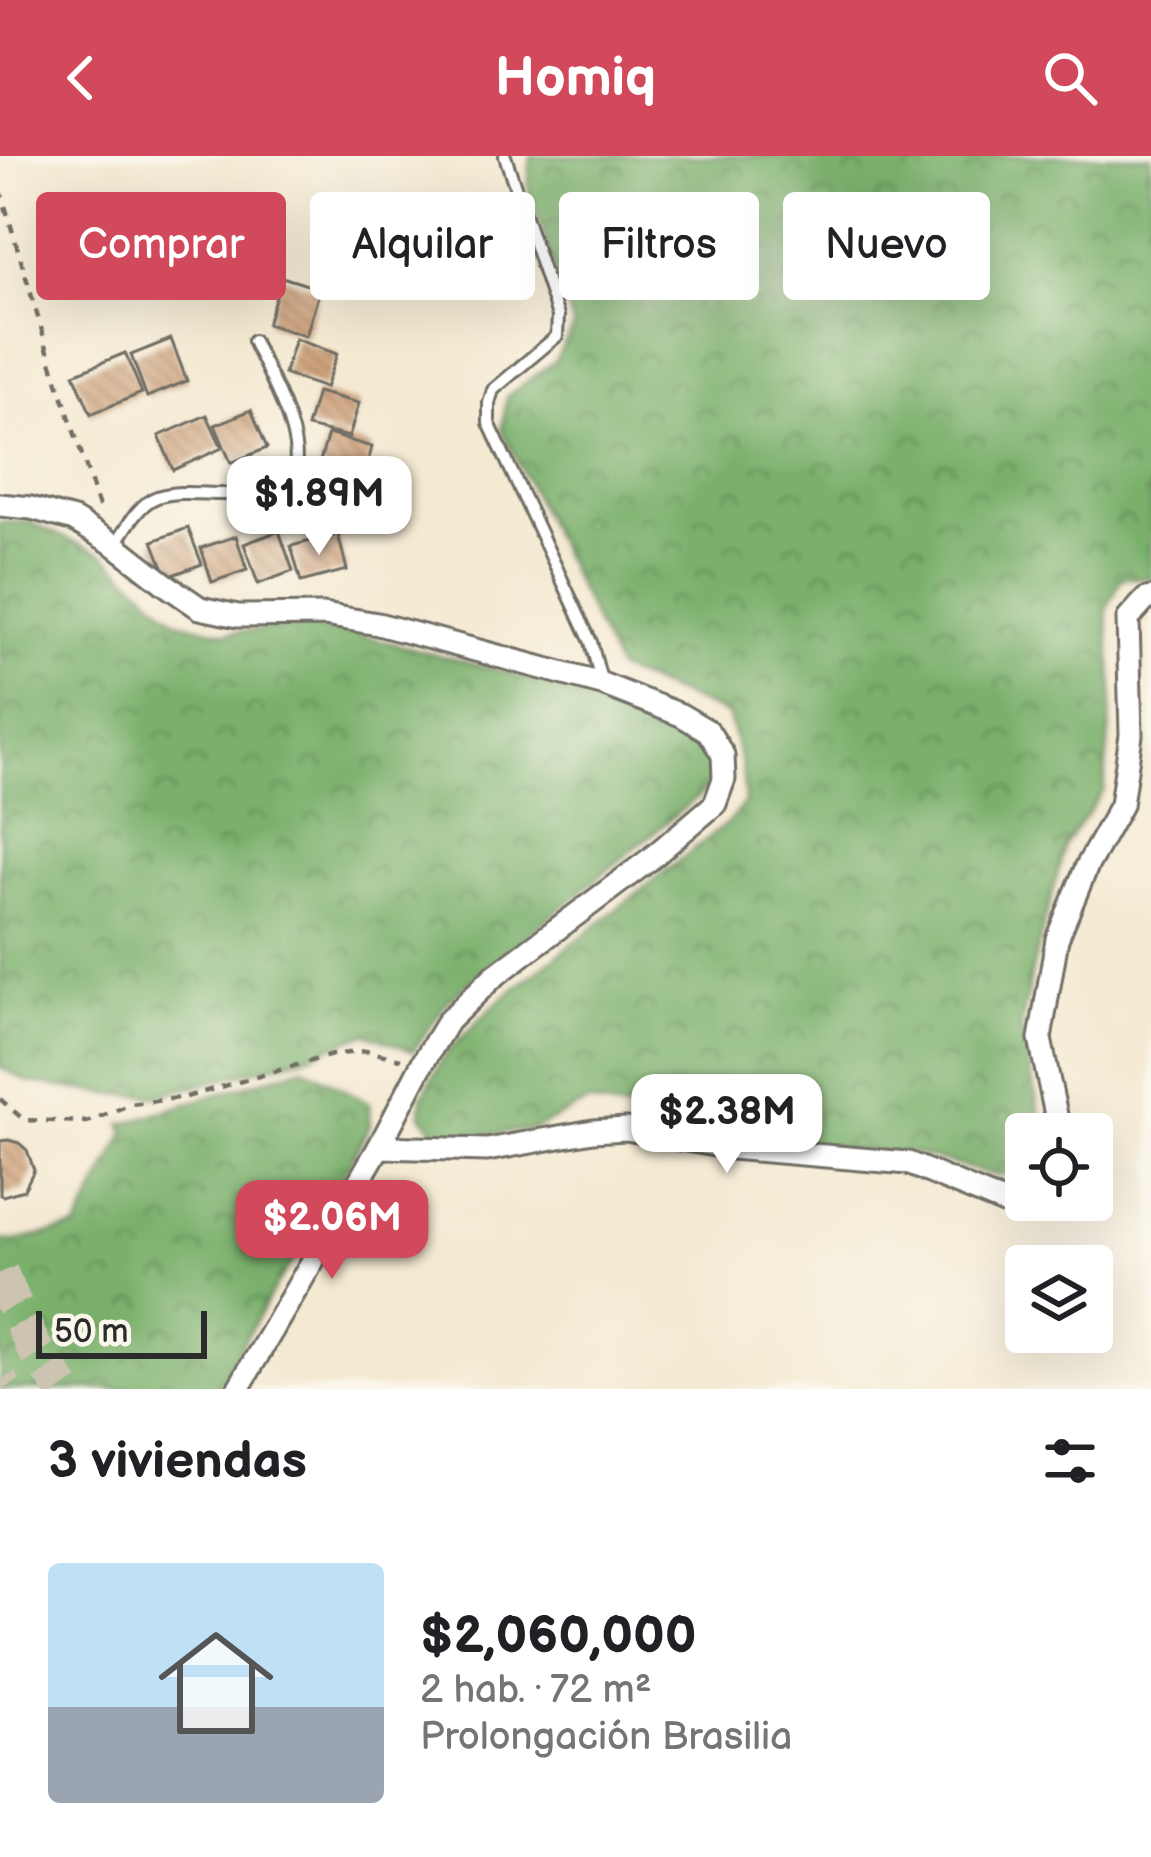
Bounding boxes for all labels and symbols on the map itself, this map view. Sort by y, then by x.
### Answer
pin: $1.89M [221,456,417,558]
pin: $2.38M [629,1074,825,1176]
pin: $2.06M [234,1180,430,1282]
scale bar [36,1305,207,1358]

